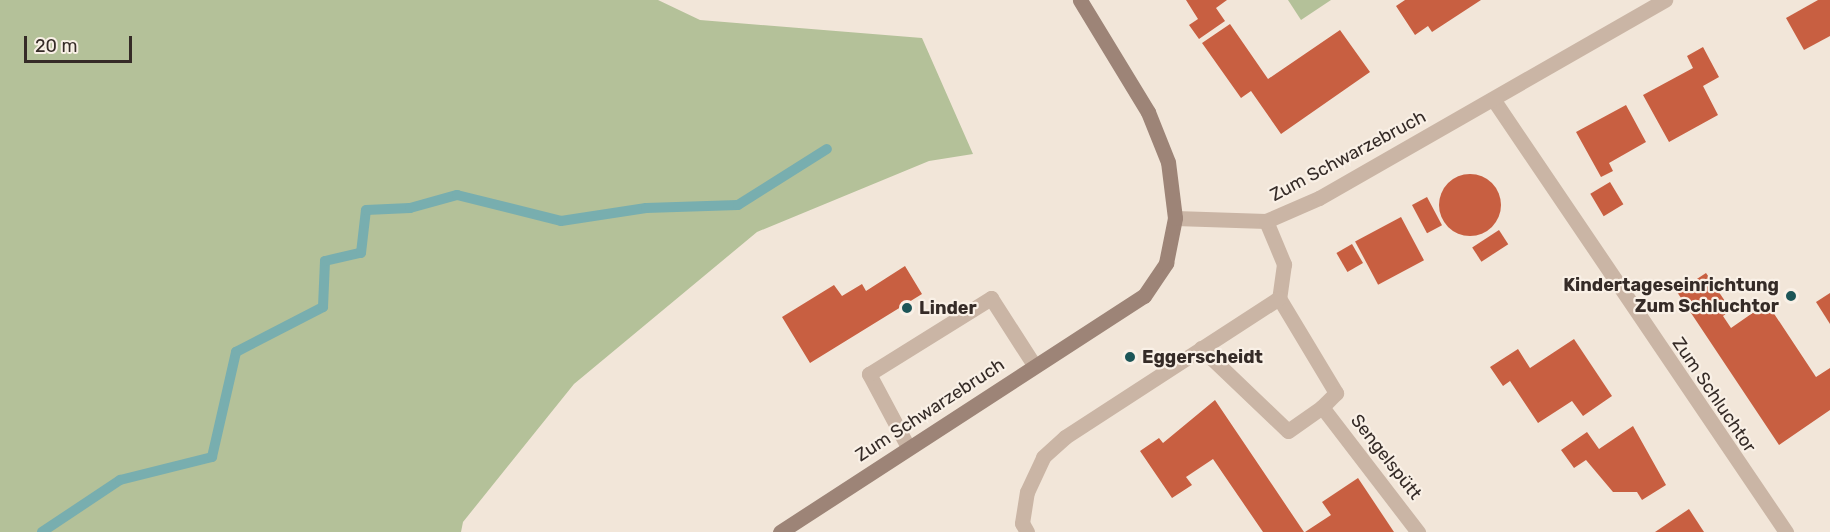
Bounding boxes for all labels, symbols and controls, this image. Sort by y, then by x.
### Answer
scale bar [27,24,135,62]
text: 20 m [35,35,77,57]
street label: Zum Schwarzebruch [1267,106,1429,206]
place label: Kindertageseinrichtung Zum Schluchtor [1563,275,1779,318]
marker: Kindertageseinrichtung Zum Schluchtor [1784,289,1798,303]
place label: Linder [919,297,977,319]
marker: Linder [900,301,914,315]
street label: Zum Schluchtor [1668,333,1760,457]
place label: Eggerscheidt [1142,346,1263,368]
marker: Eggerscheidt [1123,350,1137,364]
street label: Zum Schwarzebruch [852,354,1008,466]
street label: Sengelspütt [1346,410,1426,504]

